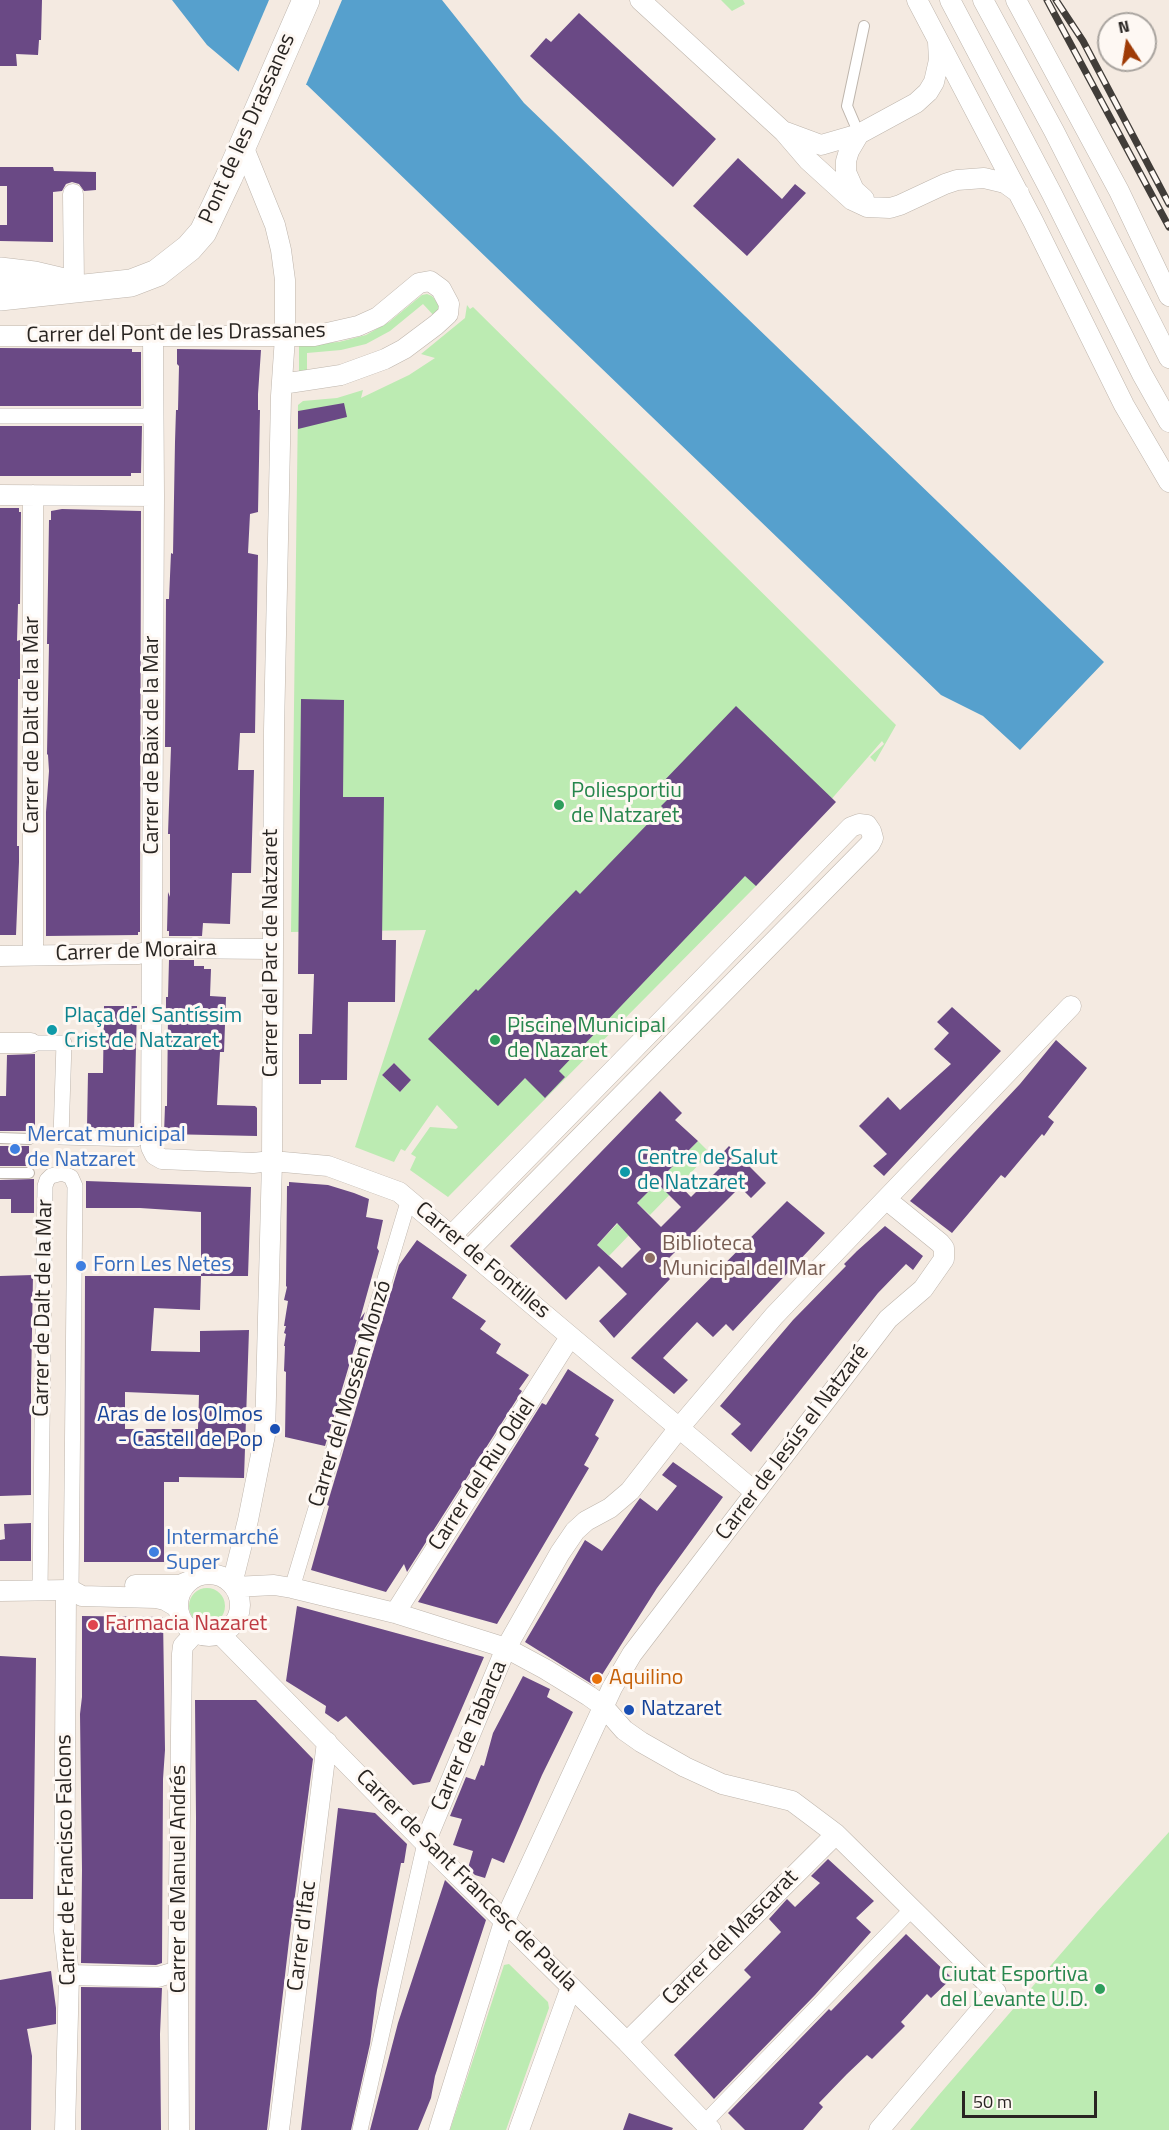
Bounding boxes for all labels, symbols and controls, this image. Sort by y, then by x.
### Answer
north arrow [1097,12,1157,72]
text: N [1116,13,1132,39]
street label: Pont de les Drassanes [194,30,302,228]
street label: Carrer del Pont de les Drassanes [26,318,326,350]
street label: Carrer de Dalt de la Mar [20,616,46,834]
street label: Carrer de Baix de la Mar [140,636,166,854]
place label: Poliesportiu de Natzaret [571,779,682,830]
marker: Poliesportiu de Natzaret [552,798,566,812]
street label: Carrer del Parc de Natzaret [259,829,285,1077]
street label: Carrer de Moraira [55,936,217,968]
place label: Plaça del Santíssim Crist de Natzaret [64,1004,242,1056]
place label: Piscine Municipal de Nazaret [507,1014,666,1066]
marker: Plaça del Santíssim Crist de Natzaret [45,1023,59,1037]
marker: Piscine Municipal de Nazaret [488,1033,502,1047]
place label: Mercat municipal de Natzaret [27,1123,186,1174]
marker: Mercat municipal de Natzaret [8,1142,22,1156]
place label: Centre de Salut de Natzaret [637,1146,778,1198]
marker: Centre de Salut de Natzaret [618,1165,632,1179]
street label: Carrer de Fontilles [409,1197,555,1325]
street label: Carrer de Dalt de la Mar [29,1199,59,1417]
place label: Biblioteca Municipal del Mar [662,1232,826,1284]
marker: Biblioteca Municipal del Mar [643,1251,657,1265]
place label: Forn Les Netes [93,1253,232,1279]
marker: Forn Les Netes [74,1259,88,1273]
street label: Carrer del Mossén Monzó [304,1277,398,1511]
street label: Carrer de Jesús el Natzaré [711,1340,875,1546]
street label: Carrer del Riu Odiel [424,1394,542,1556]
place label: Aras de los Olmos - Castell de Pop [97,1403,263,1454]
marker: Aras de los Olmos - Castell de Pop [268,1422,282,1436]
place label: Intermarché Super [166,1526,279,1578]
marker: Intermarché Super [147,1545,161,1559]
place label: Farmacia Nazaret [105,1612,267,1638]
marker: Farmacia Nazaret [86,1618,100,1632]
street label: Carrer de Tabarca [427,1657,513,1815]
place label: Aquilino [609,1666,683,1692]
marker: Aquilino [590,1672,604,1686]
place label: Natzaret [641,1697,722,1723]
marker: Natzaret [622,1703,636,1717]
street label: Carrer de Francisco Falcons [52,1734,82,1986]
street label: Carrer de Manuel Andrés [167,1765,193,1993]
street label: Carrer de Sant Francesc de Paula [350,1765,582,1997]
street label: Carrer del Mascarat [658,1865,804,2011]
street label: Carrer d'Ifac [283,1879,323,1993]
place label: Ciutat Esportiva del Levante U.D. [940,1963,1088,2014]
marker: Ciutat Esportiva del Levante U.D. [1093,1982,1107,1996]
scale bar [965,2079,1100,2117]
text: 50 m [973,2088,1012,2115]

